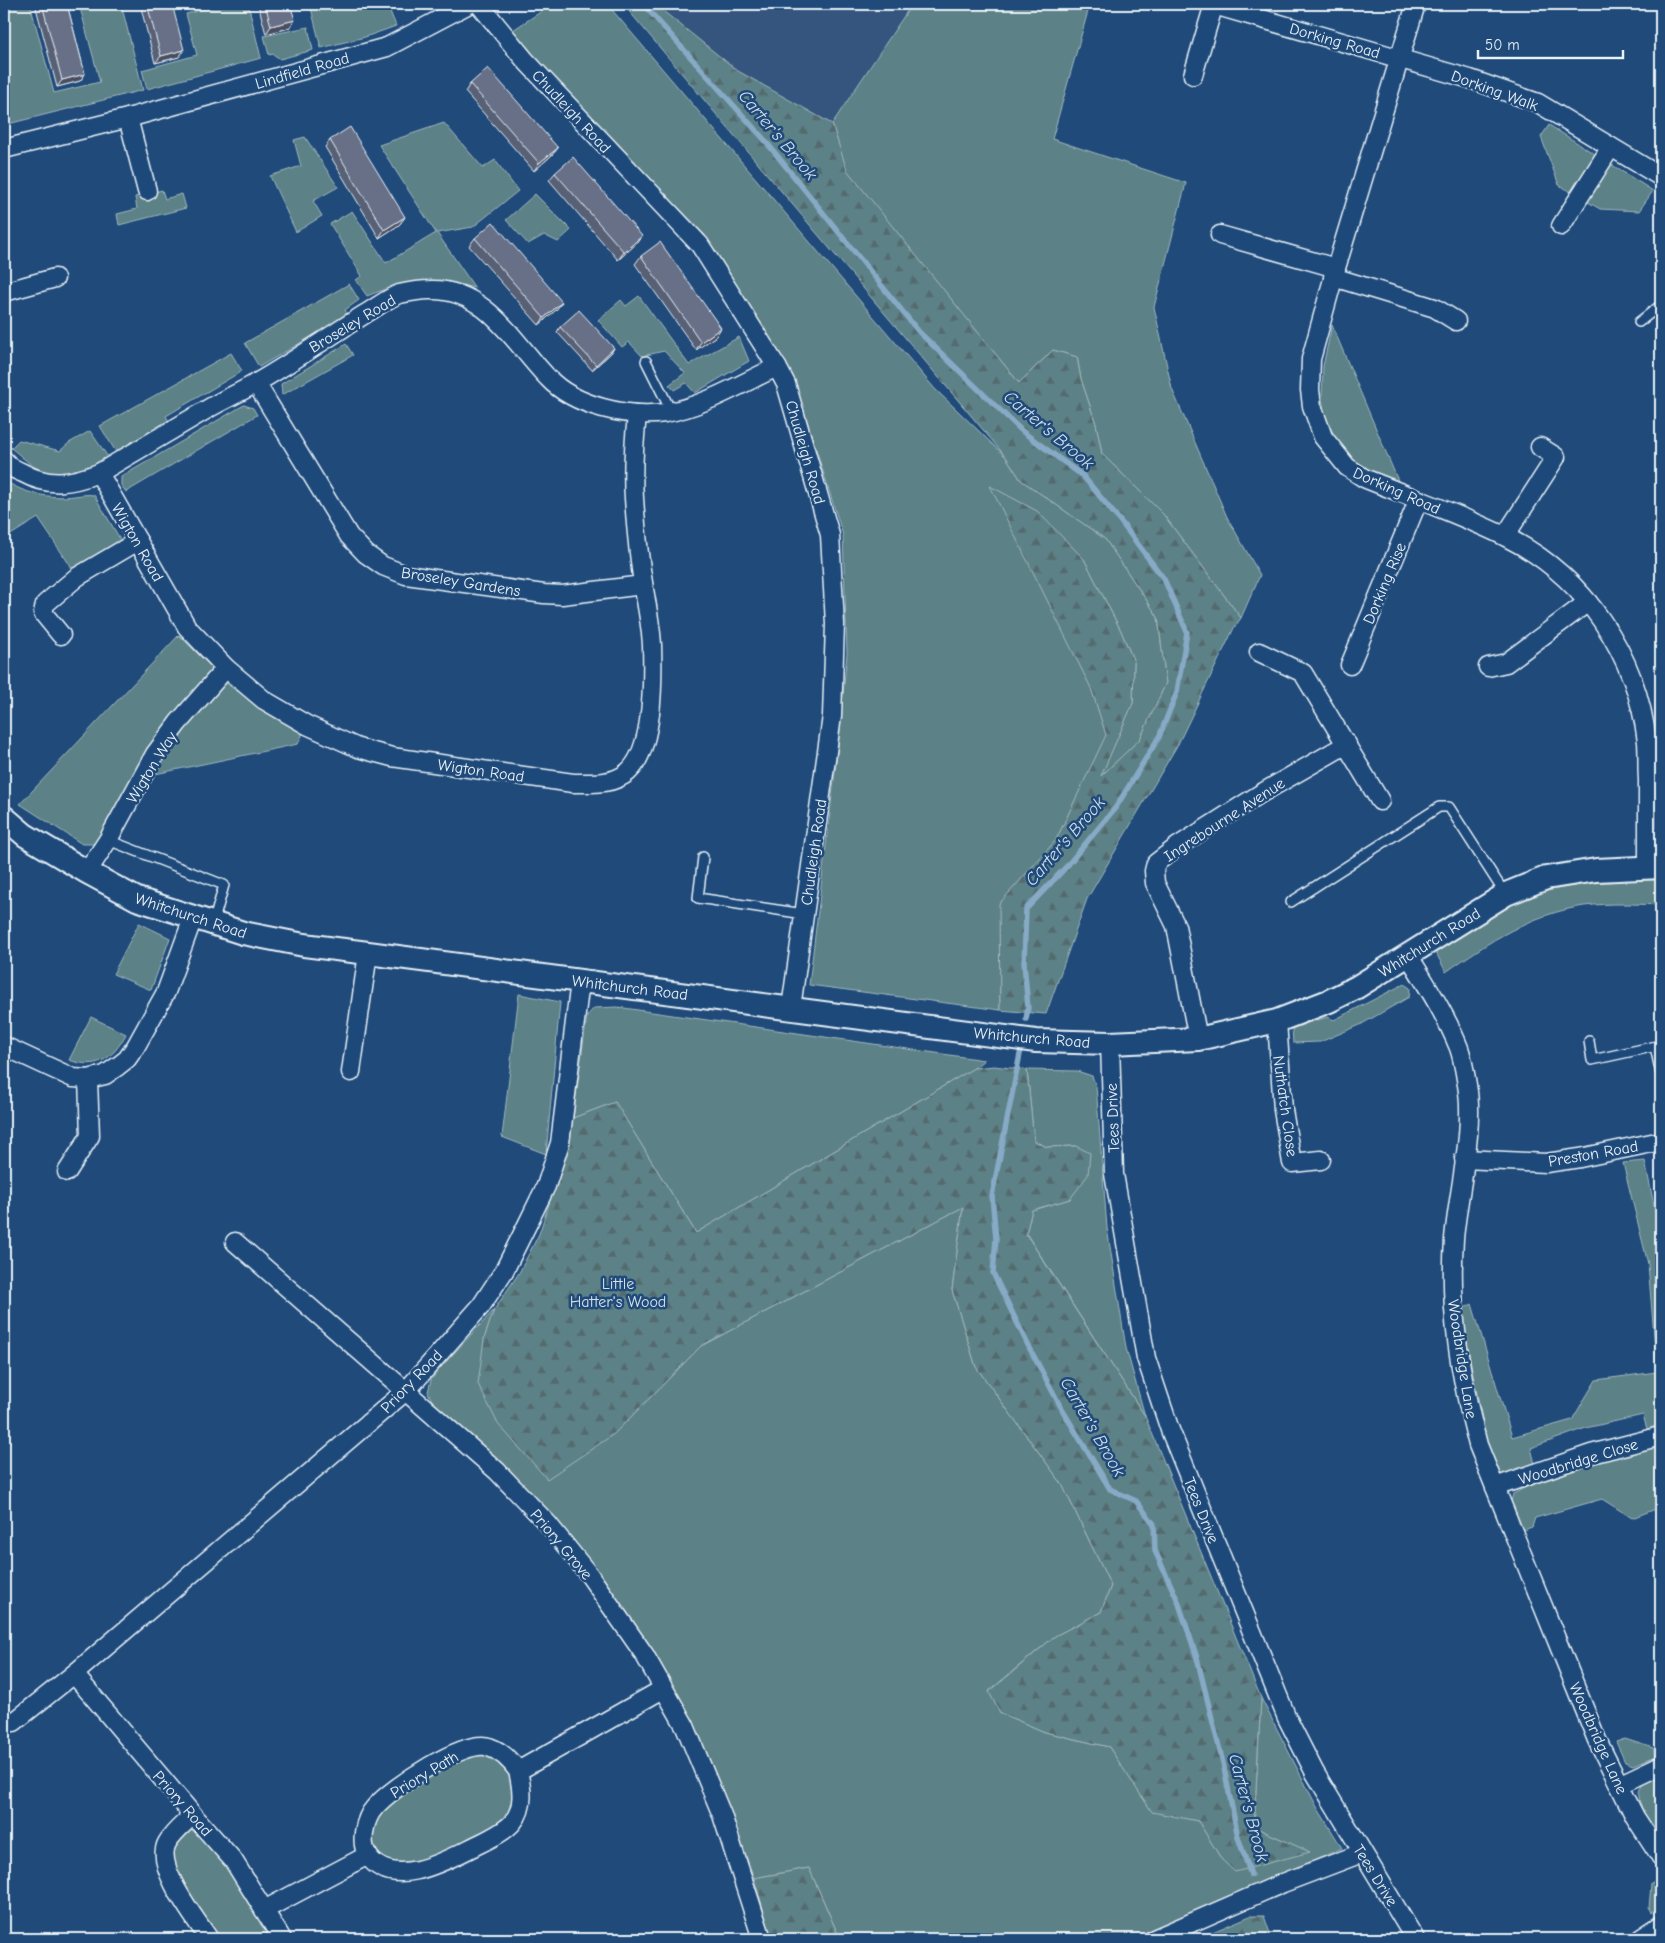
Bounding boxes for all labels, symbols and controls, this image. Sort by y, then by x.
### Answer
street label: Dorking Road [1287,19,1382,62]
scale bar [1478,28,1622,60]
text: 50 m [1485,36,1520,54]
street label: Lindfield Road [253,49,351,93]
street label: Chudleigh Road [528,66,614,157]
street label: Dorking Walk [1449,67,1541,115]
water label: Carter's Brook [734,86,822,185]
street label: Broseley Road [306,291,399,357]
water label: Carter's Brook [999,387,1098,474]
street label: Chudleigh Road [782,398,828,506]
street label: Dorking Road [1350,464,1443,518]
street label: Wigton Road [108,500,167,585]
street label: Dorking Rise [1360,540,1410,627]
street label: Broseley Gardens [400,564,522,600]
street label: Wigton Way [123,728,181,807]
street label: Wigton Road [436,756,525,786]
street label: Ingrebourne Avenue [1161,774,1288,866]
water label: Carter's Brook [1021,792,1110,890]
street label: Chudleigh Road [798,798,830,906]
street label: Whitchurch Road [132,889,249,943]
street label: Whitchurch Road [1375,904,1484,981]
street label: Whitchurch Road [571,972,689,1004]
street label: Whitchurch Road [973,1024,1091,1052]
street label: Nuthatch Close [1269,1054,1301,1158]
street label: Tees Drive [1103,1083,1123,1153]
street label: Preston Road [1547,1137,1640,1171]
park label: Little Hatter's Wood [570,1275,666,1311]
street label: Woodbridge Lane [1444,1298,1480,1420]
street label: Priory Road [377,1346,446,1417]
water label: Carter's Brook [1056,1374,1130,1481]
street label: Woodbridge Close [1516,1435,1640,1489]
street label: Tees Drive [1180,1475,1222,1546]
street label: Priory Grove [527,1506,596,1584]
street label: Woodbridge Lane [1565,1680,1631,1797]
street label: Priory Path [387,1748,462,1802]
water label: Carter's Brook [1224,1752,1273,1865]
street label: Priory Road [149,1767,216,1840]
street label: Tees Drive [1349,1841,1401,1910]

